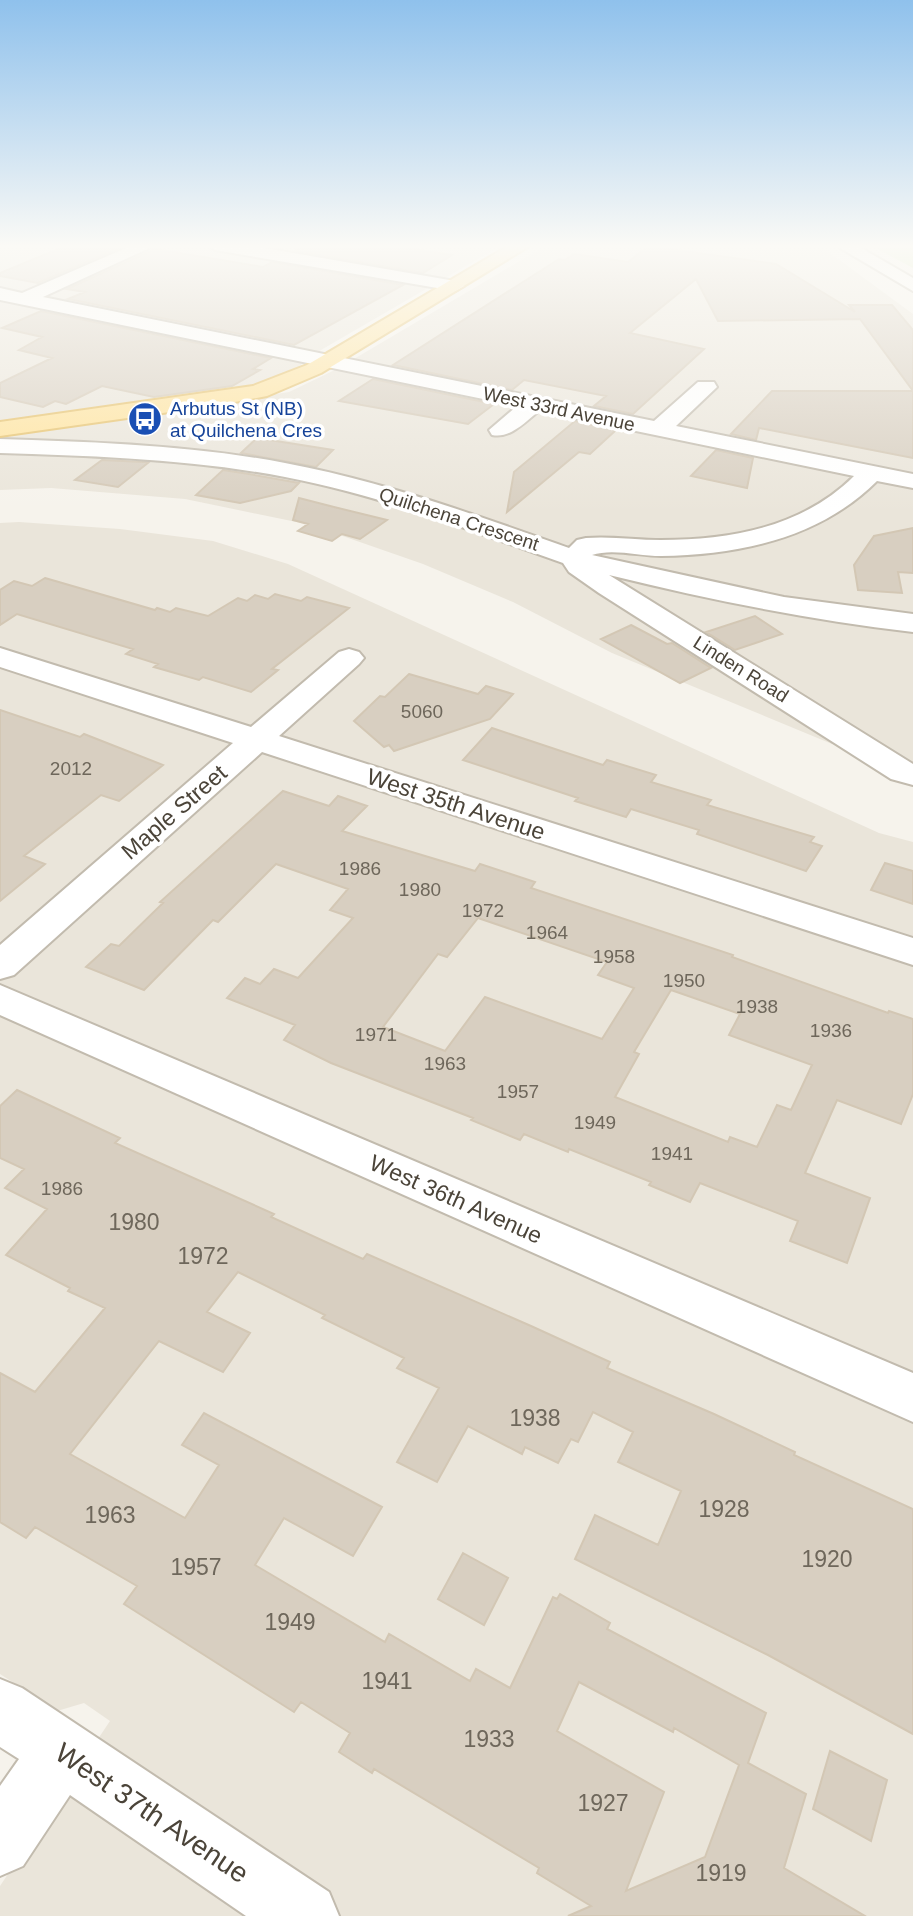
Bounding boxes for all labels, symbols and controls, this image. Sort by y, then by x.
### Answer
street label: West 33rd Avenue [481,383,637,435]
place label: Arbutus St (NB) at Quilchena Cres [170,398,322,441]
bus stop icon: Arbutus St (NB) at Quilchena Cres [126,400,164,438]
street label: Quilchena Crescent [376,483,542,555]
street label: Linden Road [690,632,792,706]
house number: 5060 [401,701,443,722]
house number: 2012 [50,758,92,779]
street label: Maple Street [116,759,232,865]
street label: West 35th Avenue [364,763,548,845]
house number: 1986 [339,858,381,879]
house number: 1980 [399,879,441,900]
house number: 1972 [462,900,504,921]
house number: 1964 [526,922,569,943]
house number: 1958 [593,946,635,967]
house number: 1950 [663,970,705,991]
house number: 1938 [736,996,778,1017]
house number: 1936 [810,1020,852,1041]
house number: 1971 [355,1024,397,1045]
house number: 1963 [424,1053,466,1074]
house number: 1957 [497,1081,539,1102]
house number: 1949 [574,1112,616,1133]
house number: 1941 [651,1143,693,1164]
street label: West 36th Avenue [366,1149,546,1249]
house number: 1986 [41,1178,83,1199]
house number: 1980 [108,1209,160,1235]
house number: 1972 [177,1243,229,1269]
house number: 1938 [509,1405,561,1431]
house number: 1928 [698,1496,750,1522]
house number: 1963 [84,1502,136,1528]
house number: 1920 [801,1546,853,1572]
house number: 1957 [170,1554,222,1580]
house number: 1949 [264,1609,316,1635]
house number: 1941 [361,1668,413,1694]
house number: 1933 [463,1726,515,1752]
street label: West 37th Avenue [50,1737,254,1889]
house number: 1927 [577,1790,629,1816]
house number: 1919 [695,1860,747,1886]

